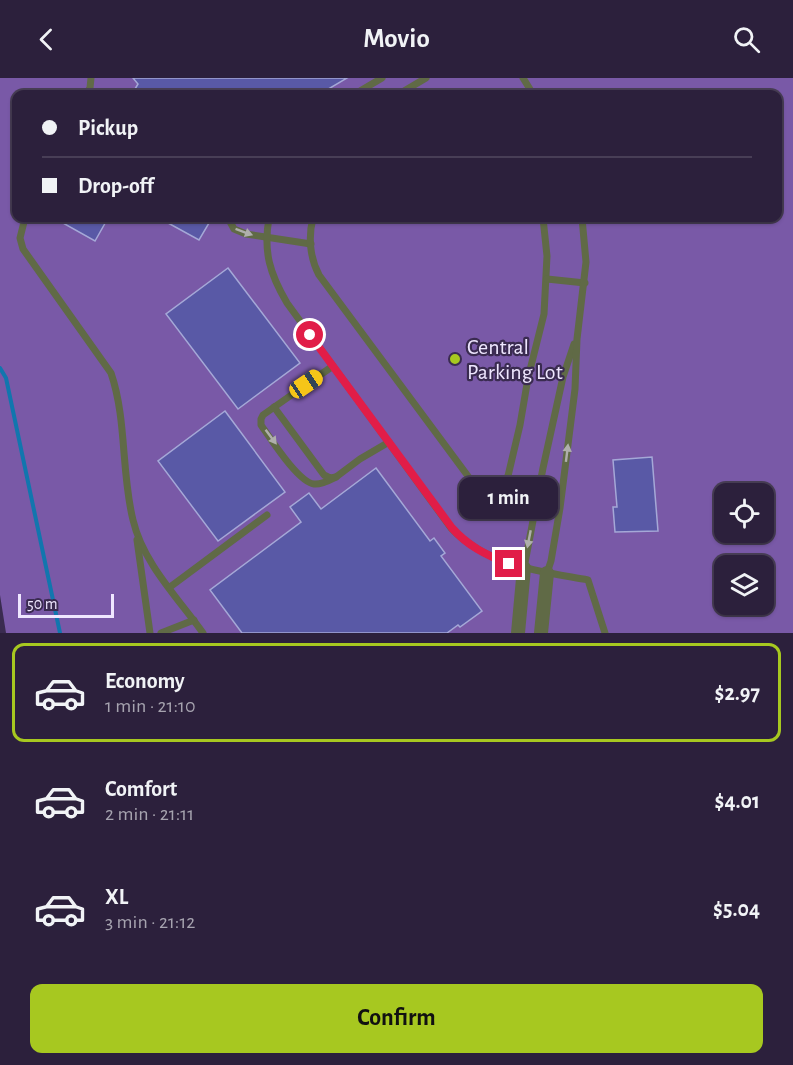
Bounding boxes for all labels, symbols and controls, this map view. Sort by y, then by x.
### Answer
icon: back [30,23,63,56]
icon: search [730,23,763,56]
text: Movio [363,25,430,52]
text: Pickup [78,117,138,139]
text: Drop-off [78,175,154,197]
one-way arrow [235,227,253,237]
route start [296,321,323,348]
place label: Central Parking Lot [467,336,563,383]
marker: Central Parking Lot [448,352,462,366]
car [286,366,326,402]
one-way arrow [264,430,276,445]
one-way arrow [562,443,571,462]
callout: 1 min [460,477,558,519]
map controls [714,483,774,615]
button: locate [714,483,774,543]
text: 1 min [487,488,530,508]
one-way arrow [524,529,533,548]
route end [495,550,522,577]
button: layers [714,555,774,615]
scale bar [18,591,114,618]
text: 50 m [27,596,58,612]
icon: car [33,666,87,720]
text: Economy [105,670,185,692]
text: $2.97 [715,682,760,704]
text: 1 min · 21:10 [105,696,196,716]
icon: car [33,774,87,828]
text: Comfort [105,778,177,800]
text: $4.01 [715,790,760,812]
text: 2 min · 21:11 [105,804,194,824]
icon: car [33,882,87,936]
text: XL [105,886,128,908]
text: $5.04 [713,898,760,920]
text: 3 min · 21:12 [105,912,195,932]
button: Confirm [30,984,763,1053]

